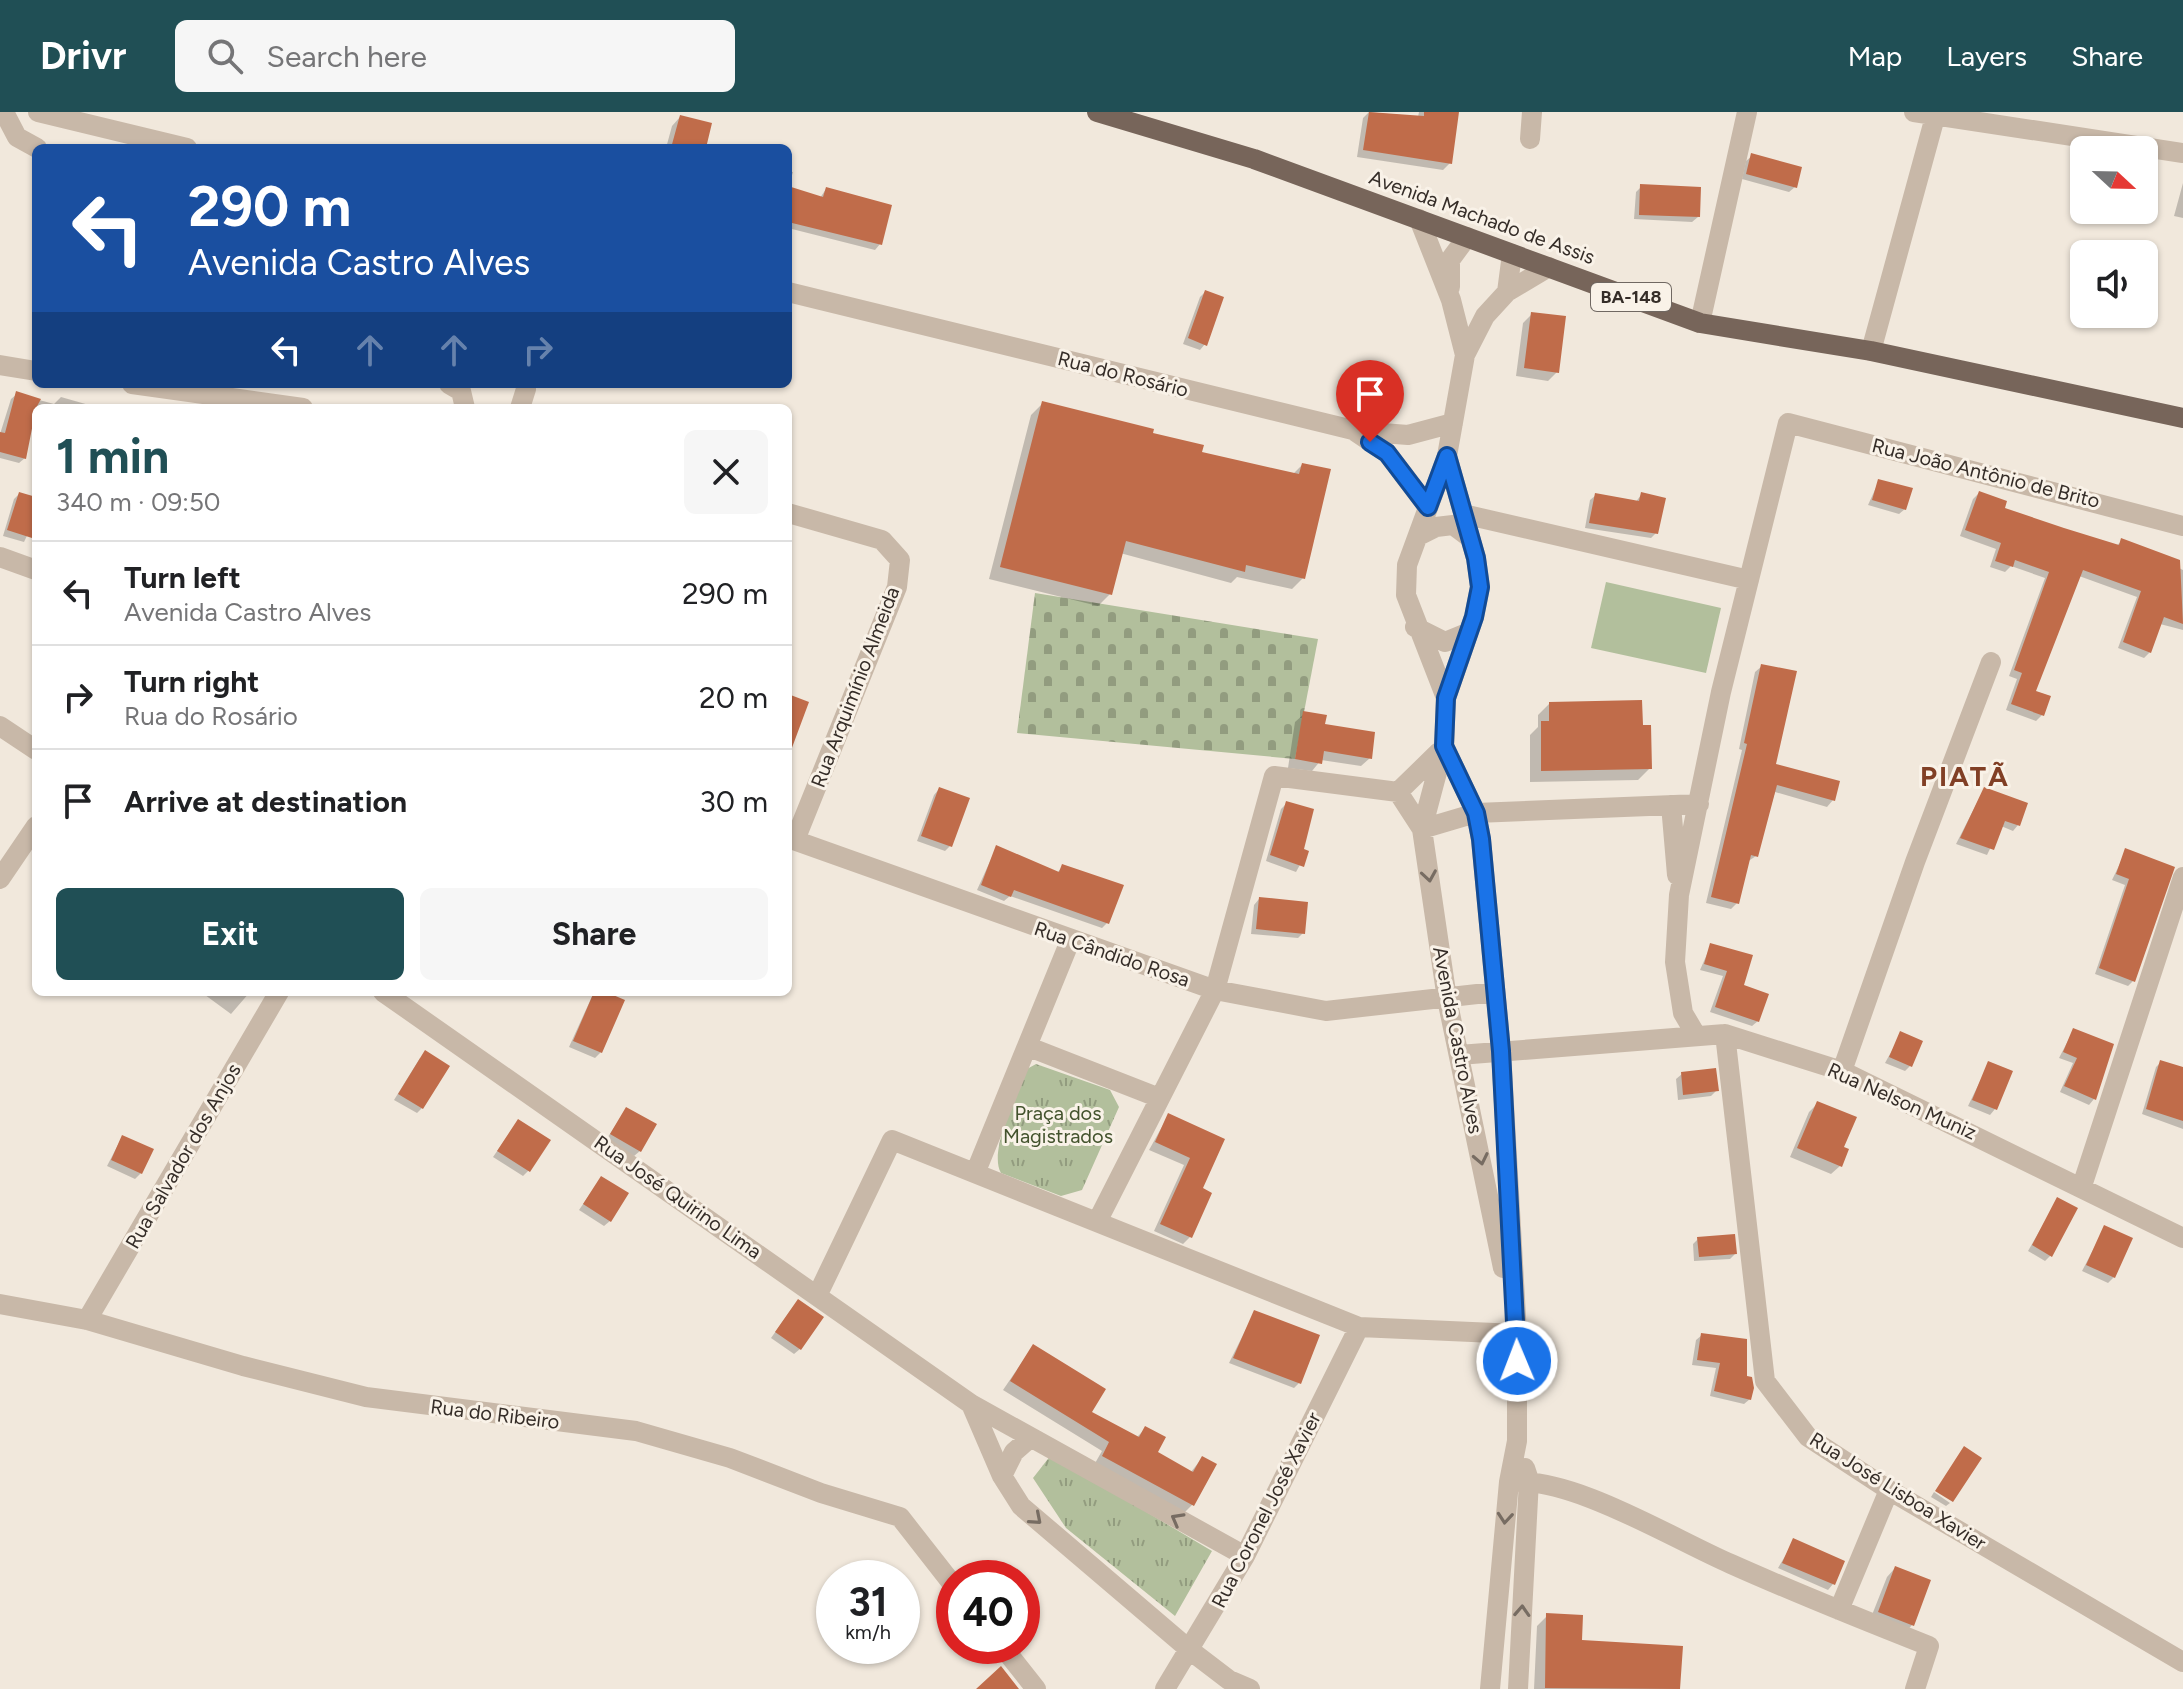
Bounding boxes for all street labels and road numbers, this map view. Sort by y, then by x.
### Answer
street label: Avenida Machado de Assis [1366,165,1598,269]
road number: BA-148 [1591,283,1671,311]
street label: Rua do Rosário [1055,346,1191,402]
street label: Rua João Antônio de Brito [1870,433,2102,513]
street label: Rua Arquimínio Almeida [806,583,904,791]
street label: Rua Cândido Rosa [1031,916,1193,992]
street label: Avenida Castro Alves [1428,944,1488,1136]
street label: Rua Nelson Muniz [1824,1057,1980,1145]
street label: Rua Salvador dos Anjos [120,1059,246,1253]
street label: Rua José Quirino Lima [590,1130,766,1264]
street label: Rua do Ribeiro [429,1394,561,1434]
street label: Rua Coronel José Xavier [1206,1408,1326,1612]
street label: Rua José Lisboa Xavier [1805,1427,1991,1555]

